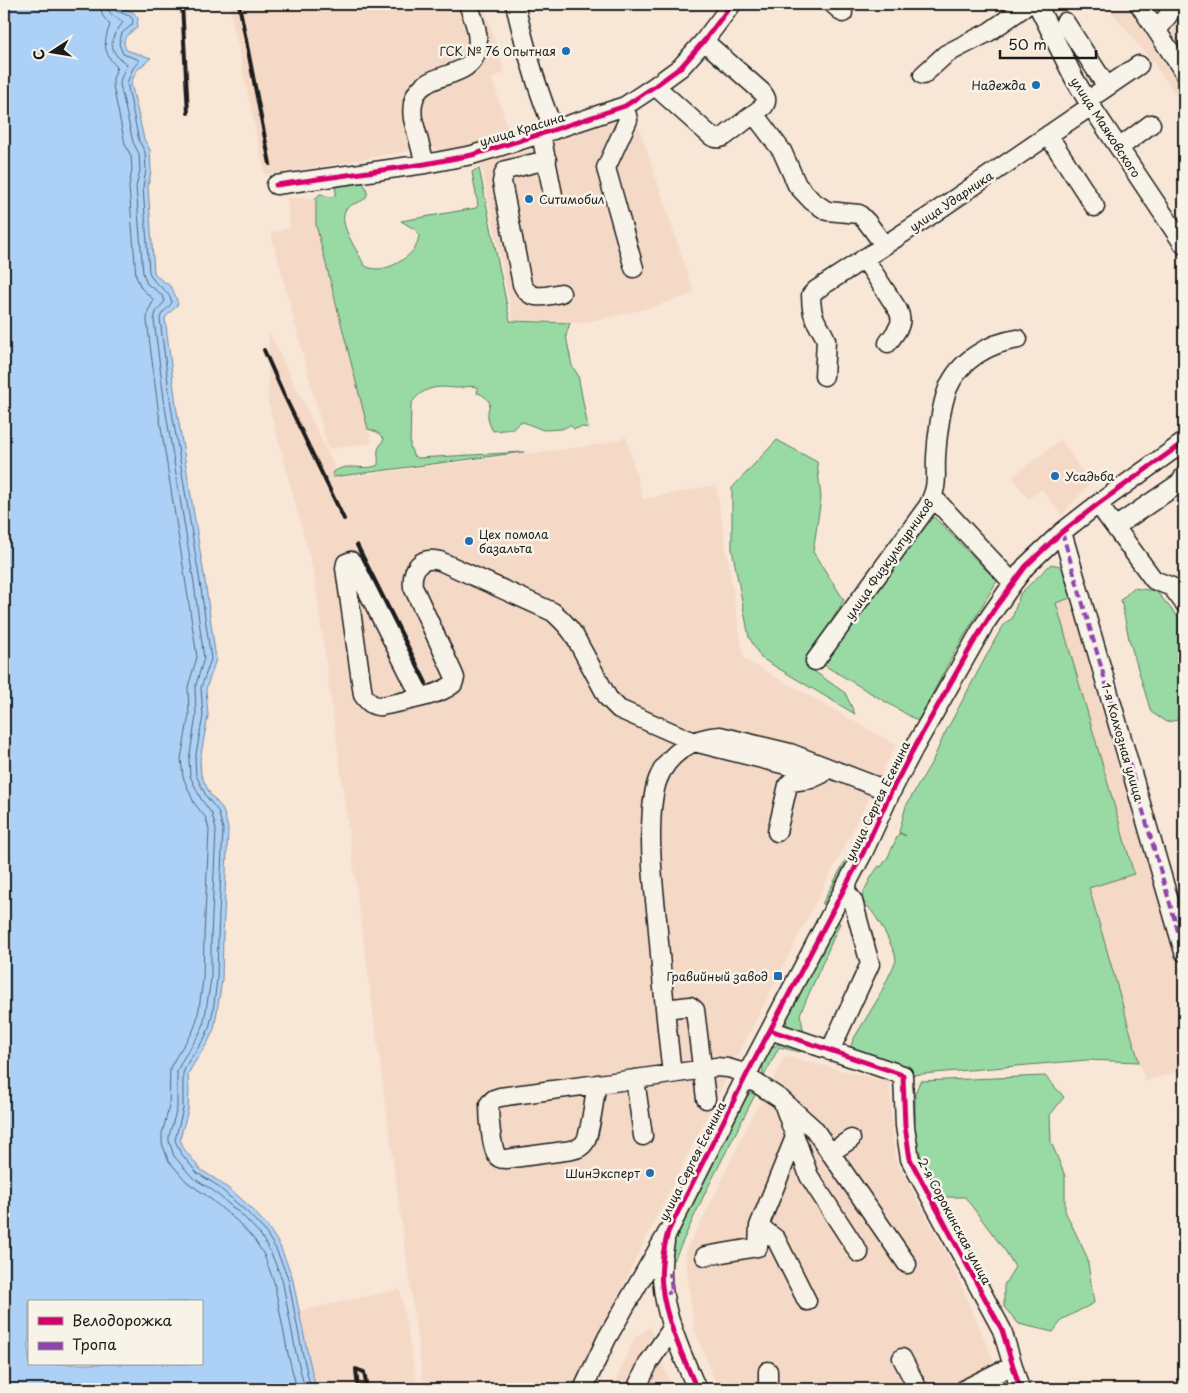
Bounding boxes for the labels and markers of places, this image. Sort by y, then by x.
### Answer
place label: ГСК № 76 Опытная [440,42,556,60]
marker: ГСК № 76 Опытная [560,45,572,57]
place label: Надежда [971,76,1026,94]
marker: Надежда [1030,79,1042,91]
place label: Ситимобил [539,190,604,208]
marker: Ситимобил [523,193,535,205]
place label: Усадьба [1065,467,1115,485]
marker: Усадьба [1049,470,1061,482]
place label: Цех помола базальта [479,525,549,557]
marker: Цех помола базальта [463,535,475,547]
place label: Гравийный завод [667,967,768,985]
marker: Гравийный завод [772,970,784,982]
place label: ШинЭксперт [565,1164,640,1182]
marker: ШинЭксперт [644,1167,656,1179]

